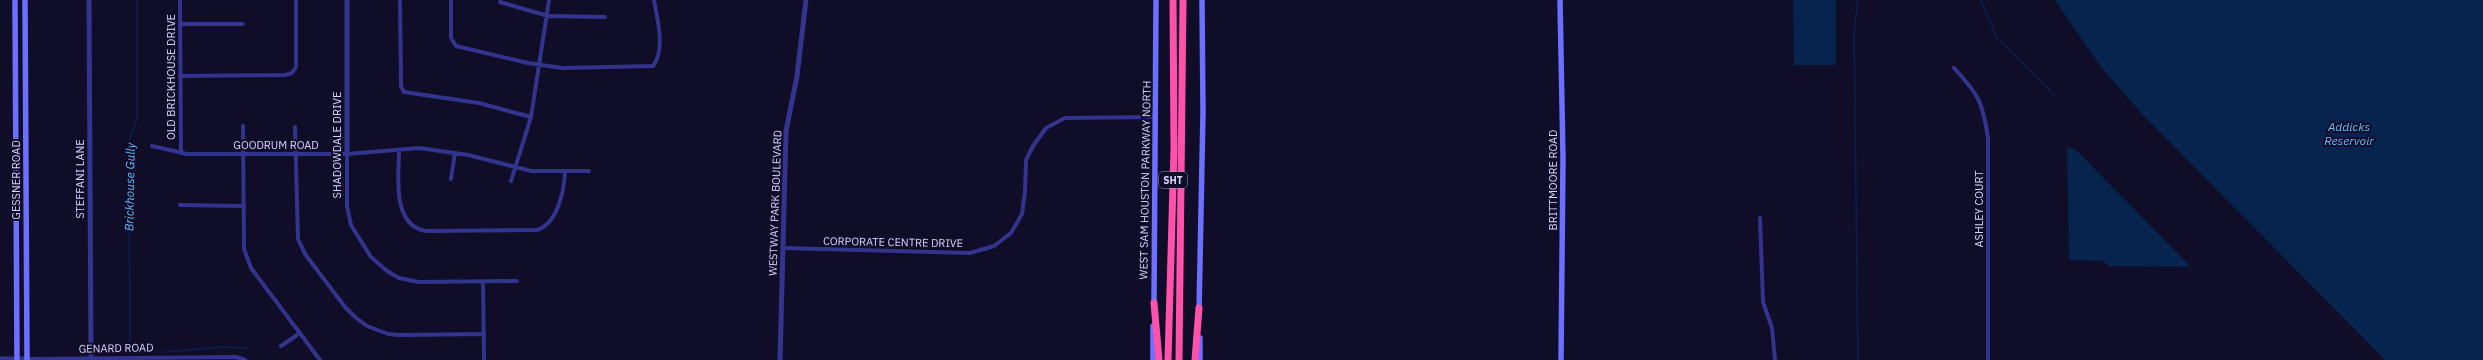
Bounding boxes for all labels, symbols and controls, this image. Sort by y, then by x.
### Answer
street label: OLD BRICKHOUSE DRIVE [164,14,178,140]
street label: WEST SAM HOUSTON PARKWAY NORTH [1136,81,1154,279]
street label: SHADOWDALE DRIVE [330,92,344,198]
water label: Addicks Reservoir [2324,119,2374,148]
street label: WESTWAY PARK BOULEVARD [765,130,785,276]
street label: BRITTMOORE ROAD [1546,130,1560,230]
street label: GOODRUM ROAD [233,138,319,152]
street label: STEFFANI LANE [73,139,87,219]
street label: GESSNER ROAD [9,140,23,220]
water label: Brickhouse Gully [121,141,138,231]
street label: ASHLEY COURT [1972,170,1986,248]
road number: SHT [1159,172,1187,188]
street label: CORPORATE CENTRE DRIVE [823,234,963,250]
street label: GENARD ROAD [78,340,154,356]

